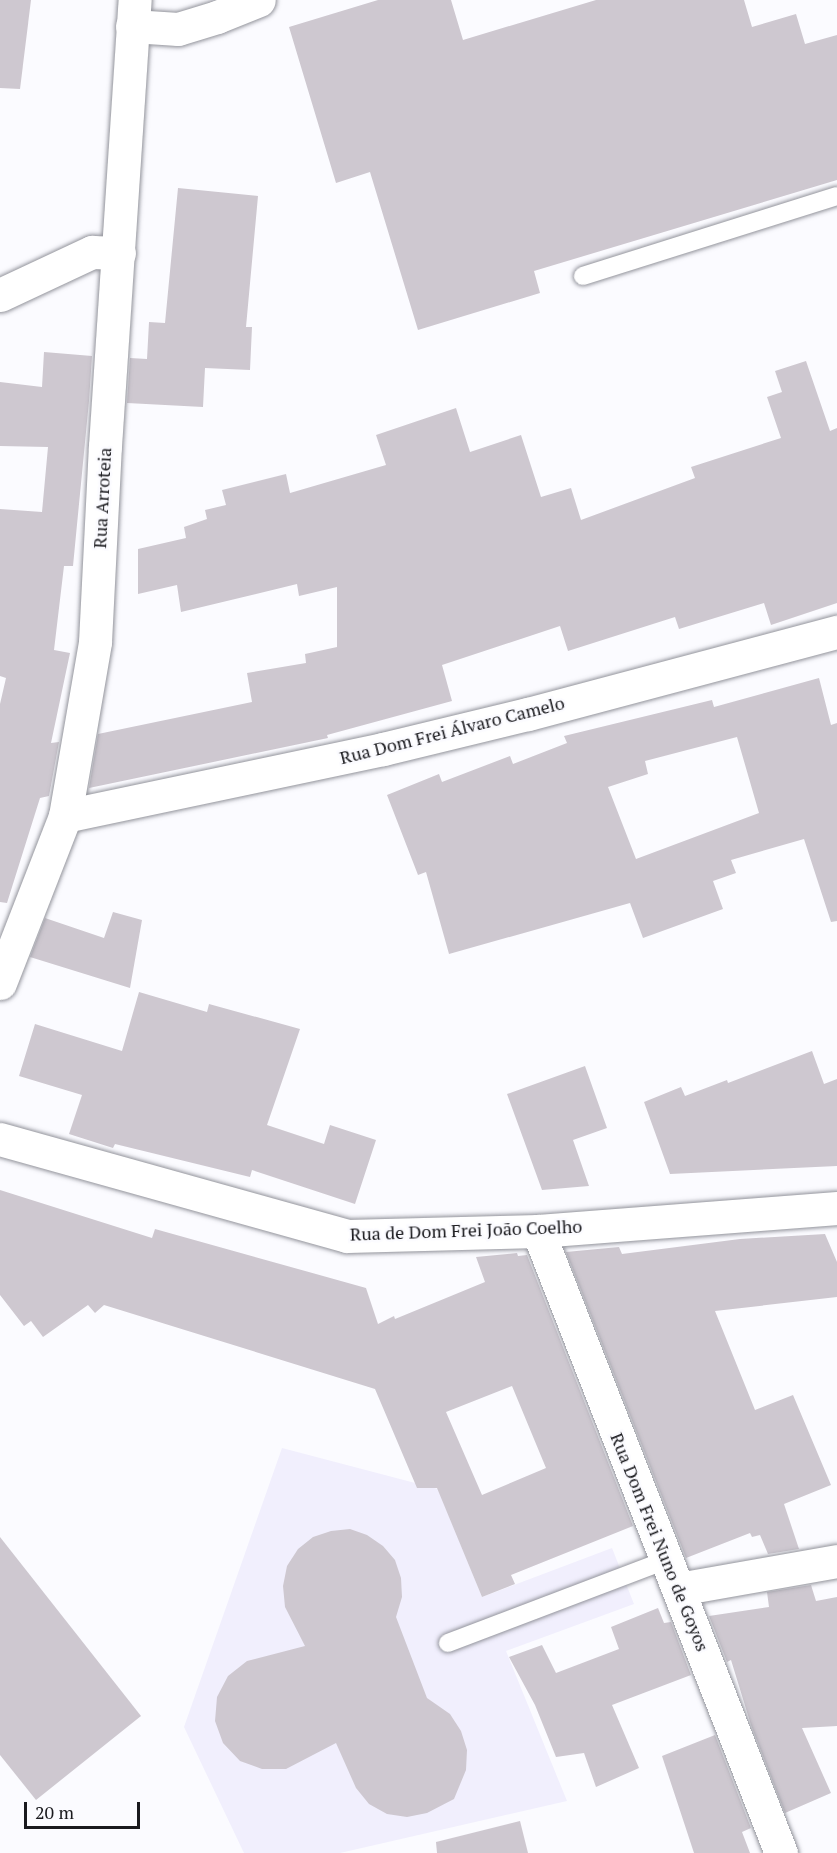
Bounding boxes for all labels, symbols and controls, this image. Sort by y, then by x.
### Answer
street label: Rua Arroteia [89,447,115,549]
street label: Rua Dom Frei Álvaro Camelo [337,692,567,768]
street label: Rua de Dom Frei João Coelho [349,1215,583,1245]
street label: Rua Dom Frei Nuno de Goyos [606,1430,714,1654]
scale bar [27,1790,142,1828]
text: 20 m [35,1800,74,1824]

